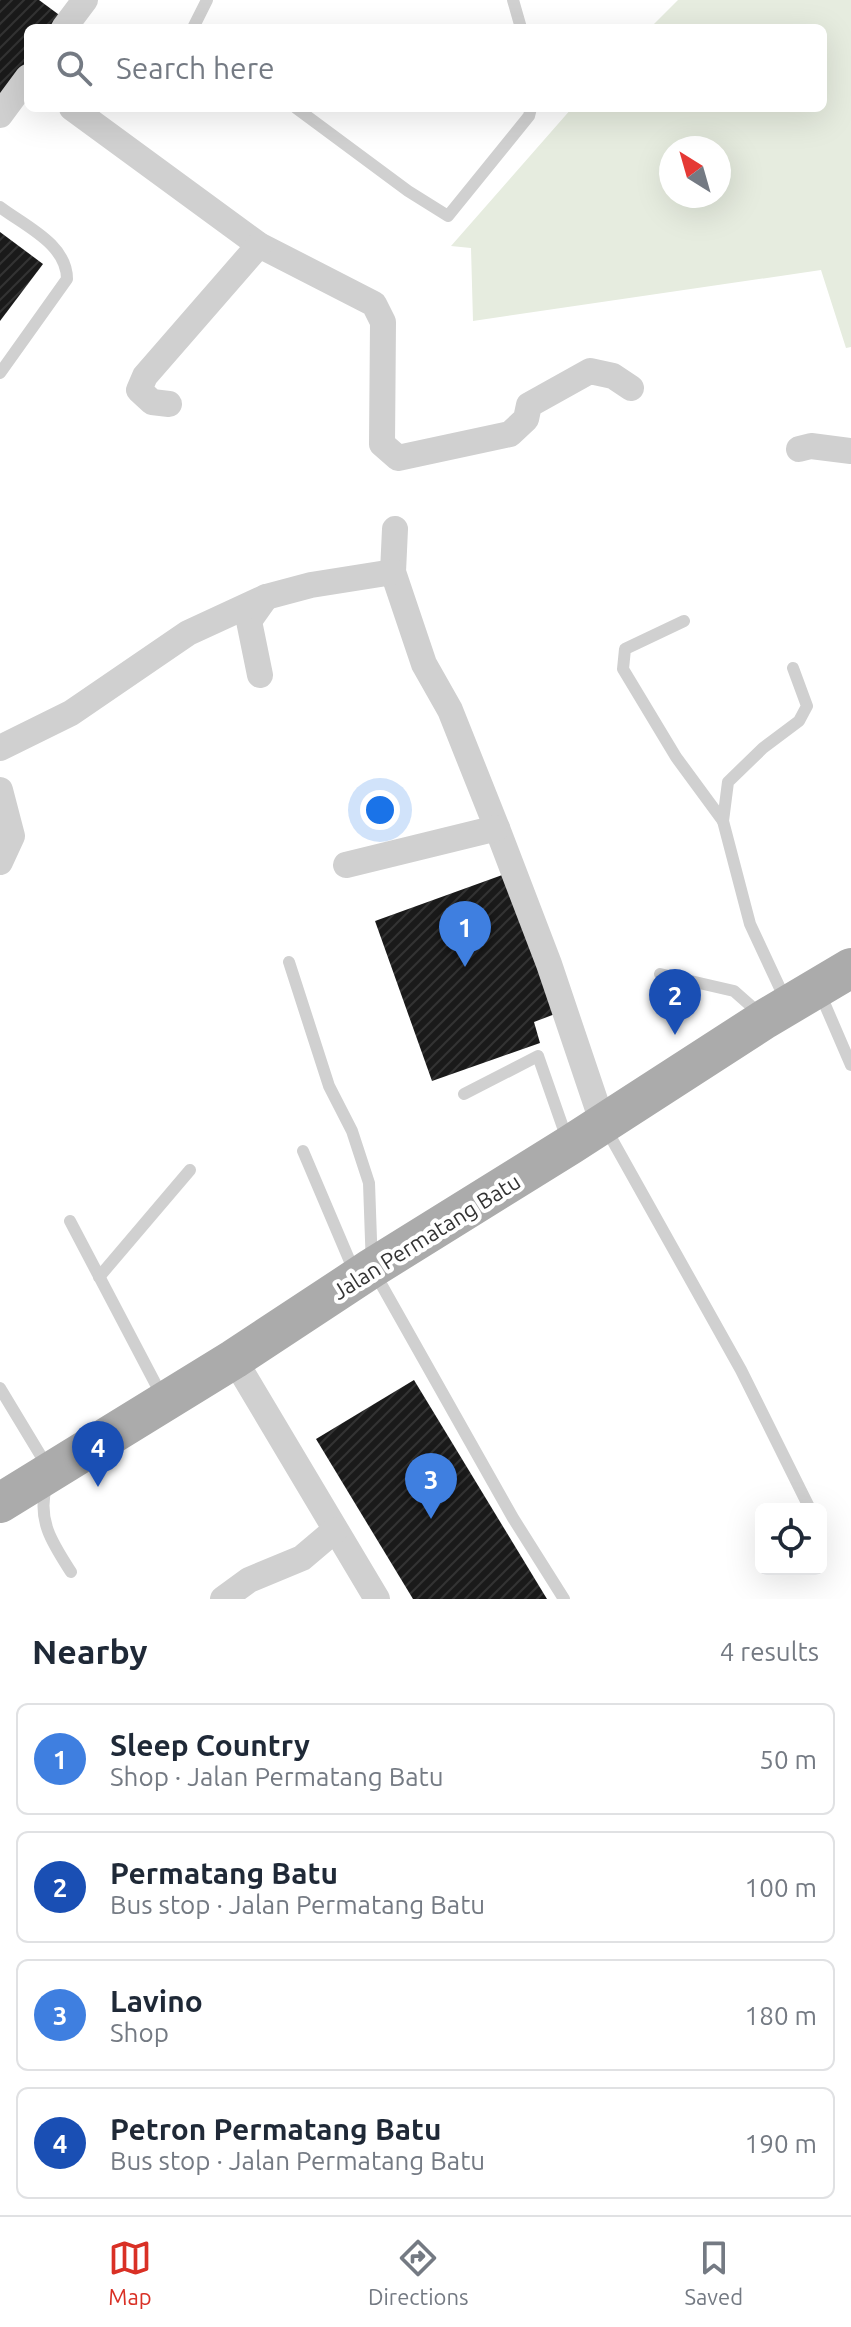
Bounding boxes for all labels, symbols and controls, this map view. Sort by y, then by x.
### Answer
search box [24,24,827,112]
icon: search [52,46,96,90]
text: Search here [116,51,275,85]
north arrow [659,136,731,208]
your location [360,790,400,830]
pin: 1 [439,901,491,967]
pin: 2 [649,969,701,1035]
street label: Jalan Permatang Batu [327,1168,525,1304]
pin: 4 [72,1421,124,1487]
pin: 3 [405,1453,457,1519]
map controls [755,1503,827,1575]
button: locate [755,1503,827,1575]
text: Nearby [32,1632,147,1670]
text: 4 results [720,1637,819,1666]
text: Sleep Country [110,1728,310,1762]
text: 1 [53,1745,67,1774]
text: 50 m [759,1745,817,1774]
text: Shop · Jalan Permatang Batu [110,1762,444,1791]
text: Permatang Batu [110,1856,338,1890]
text: 2 [53,1873,67,1902]
text: 100 m [745,1873,817,1902]
text: Bus stop · Jalan Permatang Batu [110,1890,485,1919]
text: Lavino [110,1984,203,2018]
text: 3 [53,2001,67,2030]
text: 180 m [745,2001,817,2030]
text: Shop [110,2018,169,2047]
text: Petron Permatang Batu [110,2112,442,2146]
text: 4 [53,2129,67,2158]
text: 190 m [745,2129,817,2158]
text: Bus stop · Jalan Permatang Batu [110,2146,485,2175]
tab: Map [108,2236,152,2309]
tab: Directions [368,2236,469,2309]
tab: Saved [684,2236,743,2309]

